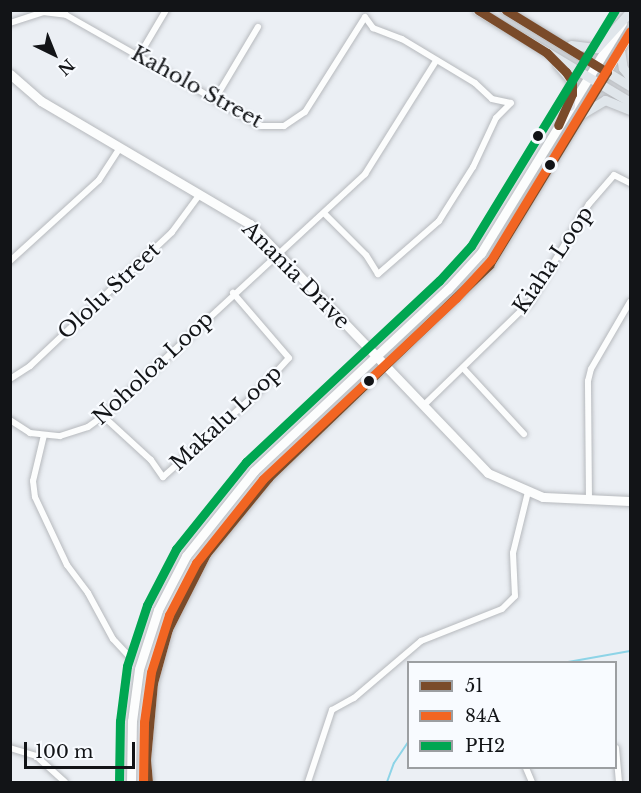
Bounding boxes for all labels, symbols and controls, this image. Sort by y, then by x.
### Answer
north arrow [24,24,84,84]
street label: Kaholo Street [127,41,267,133]
text: N [54,55,79,80]
unlabelled marker [532,130,544,142]
unlabelled marker [544,159,556,171]
street label: Kiaha Loop [508,201,598,319]
street label: Anania Drive [237,216,355,334]
street label: Ololu Street [53,237,165,345]
street label: Noholoa Loop [88,306,218,430]
street label: Makalu Loop [165,360,287,476]
unlabelled marker [363,375,375,387]
legend [407,661,617,769]
text: 51 [465,675,483,697]
text: 84A [465,705,500,727]
scale bar [27,730,138,768]
text: PH2 [465,735,505,757]
text: 100 m [35,741,93,763]

